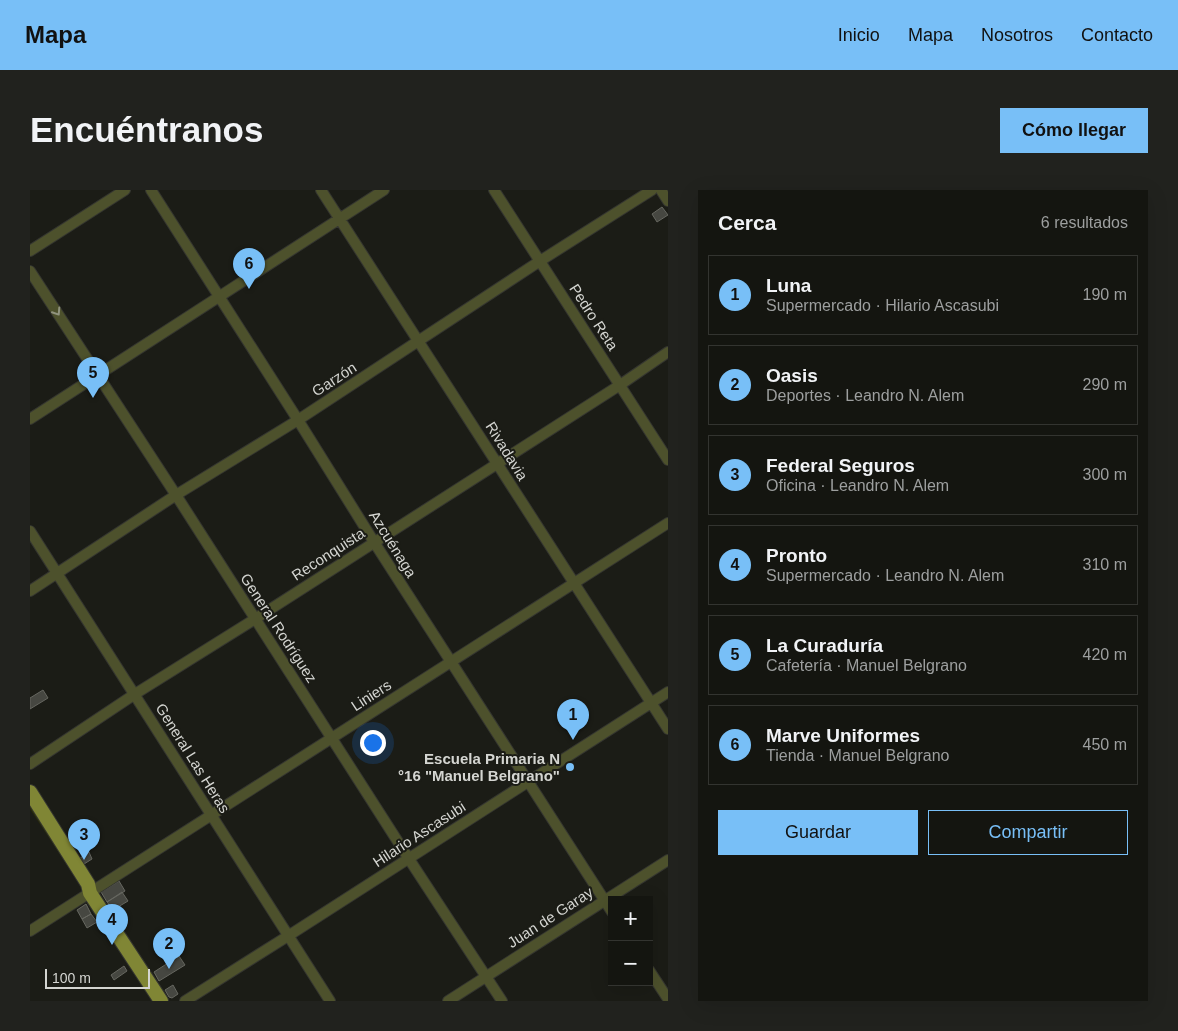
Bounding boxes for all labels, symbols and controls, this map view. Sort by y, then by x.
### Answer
text: Mapa [25,21,86,48]
text: Inicio [838,25,880,45]
text: Mapa [908,25,953,45]
text: Nosotros [981,25,1053,45]
text: Contacto [1081,25,1153,45]
button: Cómo llegar [1000,108,1148,153]
text: Encuéntranos [30,110,263,149]
text: Cerca [718,211,776,234]
text: 6 resultados [1041,214,1128,231]
pin: 6 [233,248,265,289]
text: Luna [766,275,811,296]
street label: Pedro Reta [566,281,622,354]
text: 1 [731,286,739,303]
text: 190 m [1083,286,1127,303]
text: Supermercado · Hilario Ascasubi [766,297,999,314]
one-way arrow [51,306,60,316]
pin: 5 [77,357,109,398]
street label: Garzón [309,358,359,400]
text: Oasis [766,365,818,386]
text: 2 [731,376,739,393]
text: 290 m [1083,376,1127,393]
text: Deportes · Leandro N. Alem [766,387,964,404]
street label: Rivadavia [482,419,532,484]
text: Federal Seguros [766,455,915,476]
text: 3 [731,466,739,483]
text: 300 m [1083,466,1127,483]
text: Oficina · Leandro N. Alem [766,477,949,494]
street label: Azcuénaga [366,508,420,581]
street label: Reconquista [288,524,368,584]
text: Pronto [766,545,827,566]
text: 4 [731,556,739,573]
text: 310 m [1083,556,1127,573]
text: Supermercado · Leandro N. Alem [766,567,1004,584]
street label: General Rodríguez [237,570,321,686]
text: La Curaduría [766,635,883,656]
text: 5 [731,646,739,663]
text: 420 m [1083,646,1127,663]
text: Cafetería · Manuel Belgrano [766,657,967,674]
street label: Liniers [348,676,394,714]
pin: 1 [557,699,589,740]
street label: General Las Heras [152,700,234,816]
text: Marve Uniformes [766,725,920,746]
your location [360,730,386,756]
text: 6 [731,736,739,753]
text: 450 m [1083,736,1127,753]
text: Tienda · Manuel Belgrano [766,747,950,764]
place label: Escuela Primaria N °16 "Manuel Belgrano" [398,750,560,784]
marker: Escuela Primaria N °16 "Manuel Belgrano" [564,761,576,773]
street label: Hilario Ascasubi [370,798,468,870]
button: Guardar [718,810,918,855]
button: Compartir [928,810,1128,855]
pin: 3 [68,819,100,860]
street label: Juan de Garay [504,883,596,951]
map controls [608,896,653,986]
button: + [608,896,653,941]
pin: 4 [96,904,128,945]
pin: 2 [153,928,185,969]
button: − [608,941,653,986]
scale bar [45,966,150,989]
text: 100 m [52,970,91,986]

